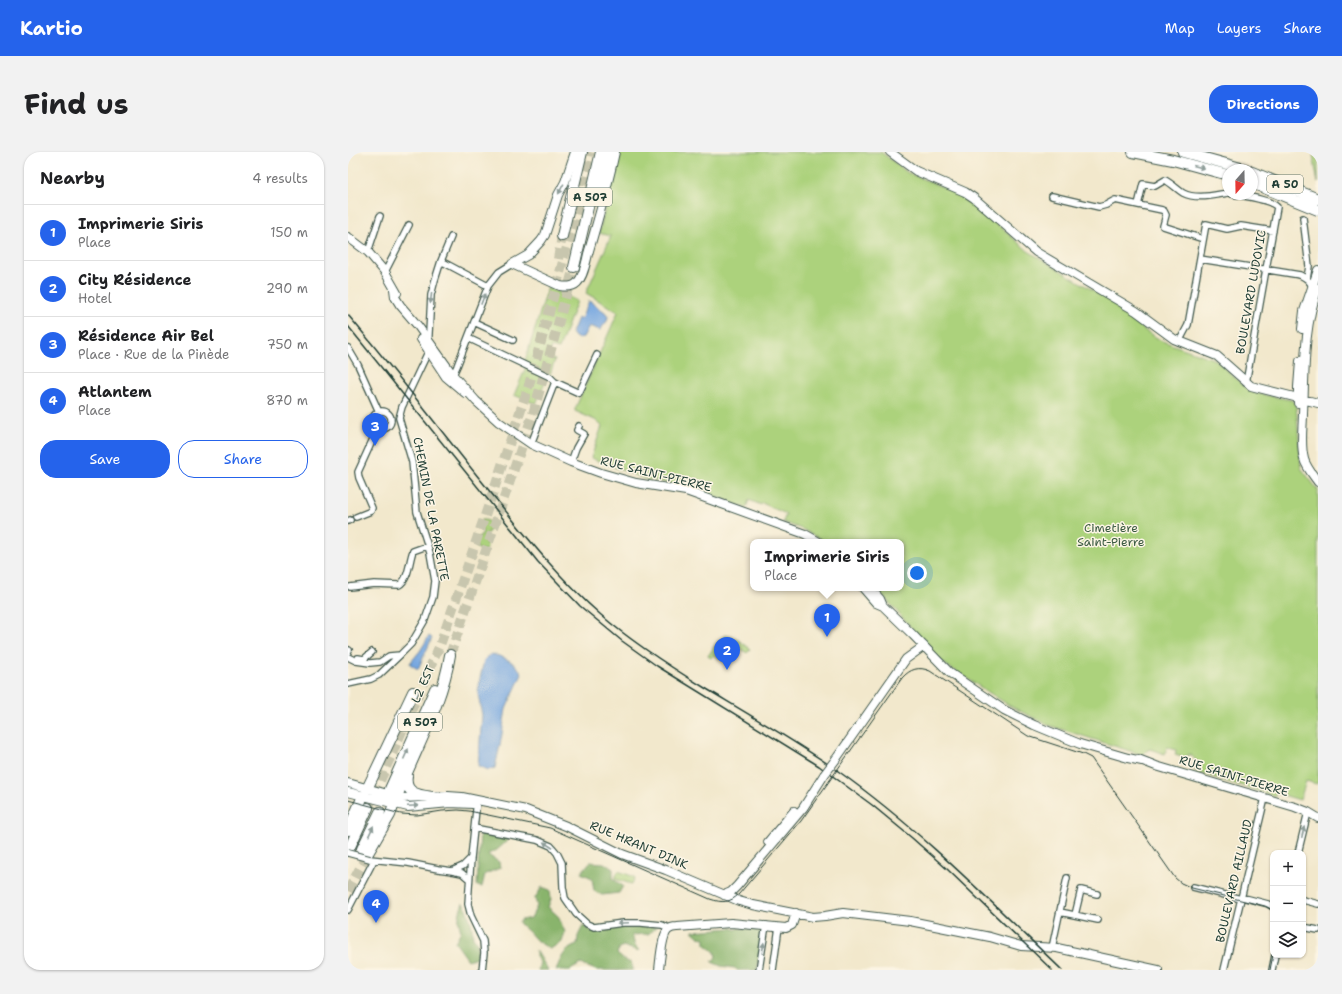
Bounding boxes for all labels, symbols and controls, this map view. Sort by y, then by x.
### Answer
text: Kartio [20,16,83,41]
text: Map [1165,19,1195,37]
text: Layers [1217,19,1261,37]
text: Share [1283,19,1322,37]
text: Find us [24,85,129,123]
button: Directions [1209,85,1318,123]
one-way arrow [1193,164,1205,170]
north arrow [1222,164,1258,200]
text: Nearby [40,167,105,189]
text: 4 results [252,170,308,187]
road number: A 50 [1267,175,1303,193]
one-way arrow [558,183,565,194]
road number: A 507 [568,188,612,206]
text: Imprimerie Siris [78,214,203,234]
text: 1 [50,224,56,241]
text: 150 m [270,224,308,241]
street label: BOULEVARD LUDOVIC [1232,229,1270,355]
text: Place [78,234,111,251]
text: City Résidence [78,270,192,290]
text: 2 [48,280,58,297]
text: 290 m [266,280,308,297]
text: Hotel [78,290,112,307]
one-way arrow [428,292,434,305]
one-way arrow [480,293,486,305]
text: Résidence Air Bel [78,326,214,346]
text: 3 [48,336,58,353]
text: 750 m [267,336,308,353]
text: Place · Rue de la Pinède [78,346,229,363]
text: Atlantem [78,382,152,402]
text: 4 [48,392,58,409]
text: 870 m [266,392,308,409]
text: Place [78,402,111,419]
pin: 3 [362,413,388,446]
street label: CHEMIN DE LA PARETTE [409,436,453,582]
button: Save [40,440,170,478]
button: Share [178,440,308,478]
street label: RUE SAINT-PIERRE [599,452,713,496]
park label: Cimetière Saint-Pierre [1077,520,1145,550]
popup [750,539,904,591]
text: Imprimerie Siris [764,547,890,567]
your location [907,563,927,583]
text: Place [764,567,797,584]
pin: 1 [814,604,840,637]
pin: 2 [714,637,740,670]
street label: L2 EST [408,662,439,706]
road number: A 507 [398,713,442,731]
one-way arrow [403,748,409,759]
street label: RUE SAINT-PIERRE [1177,752,1291,800]
one-way arrow [407,803,419,810]
street label: RUE HRANT DINK [587,817,691,873]
street label: BOULEVARD AILLAUD [1212,818,1256,944]
one-way arrow [368,825,374,836]
one-way arrow [1301,826,1307,838]
one-way arrow [543,841,553,849]
map controls [1270,850,1306,958]
button: + [1270,850,1306,886]
button: − [1270,886,1306,922]
pin: 4 [363,890,389,923]
one-way arrow [617,920,629,927]
button: layers [1270,922,1306,958]
one-way arrow [760,942,766,954]

